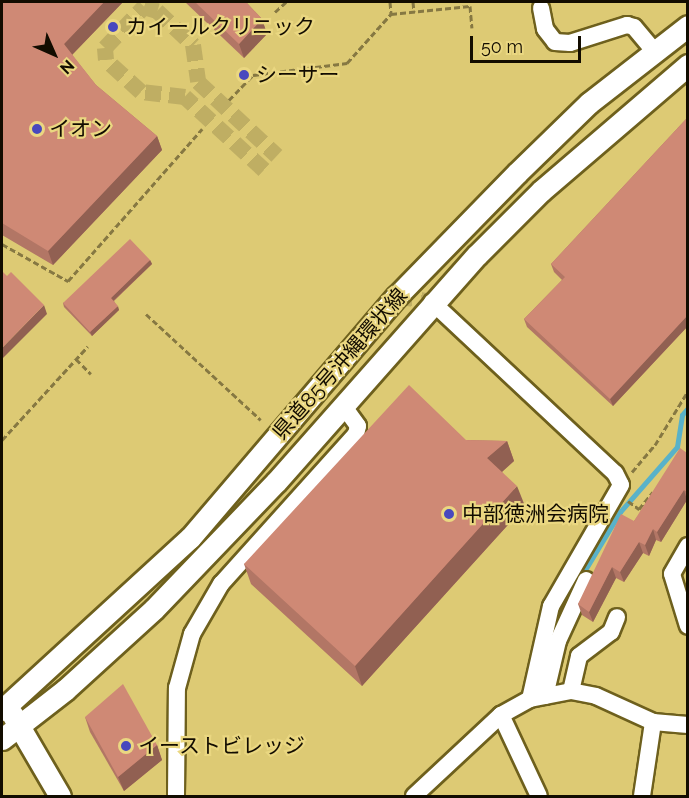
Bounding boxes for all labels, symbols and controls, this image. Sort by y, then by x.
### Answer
place label: カイールクリニック [126,14,315,40]
marker: カイールクリニック [104,18,122,36]
north arrow [24,24,84,84]
scale bar [473,24,584,62]
text: 50 m [481,36,523,57]
text: N [56,56,78,78]
place label: シーサー [256,62,340,88]
marker: シーサー [237,68,251,82]
place label: イオン [49,116,112,142]
marker: イオン [30,122,44,136]
street label: 県道85号沖縄環状線 [268,283,412,445]
place label: 中部徳洲会病院 [462,501,609,527]
marker: 中部徳洲会病院 [440,505,458,523]
place label: イーストビレッジ [138,733,306,759]
marker: イーストビレッジ [119,739,133,753]

